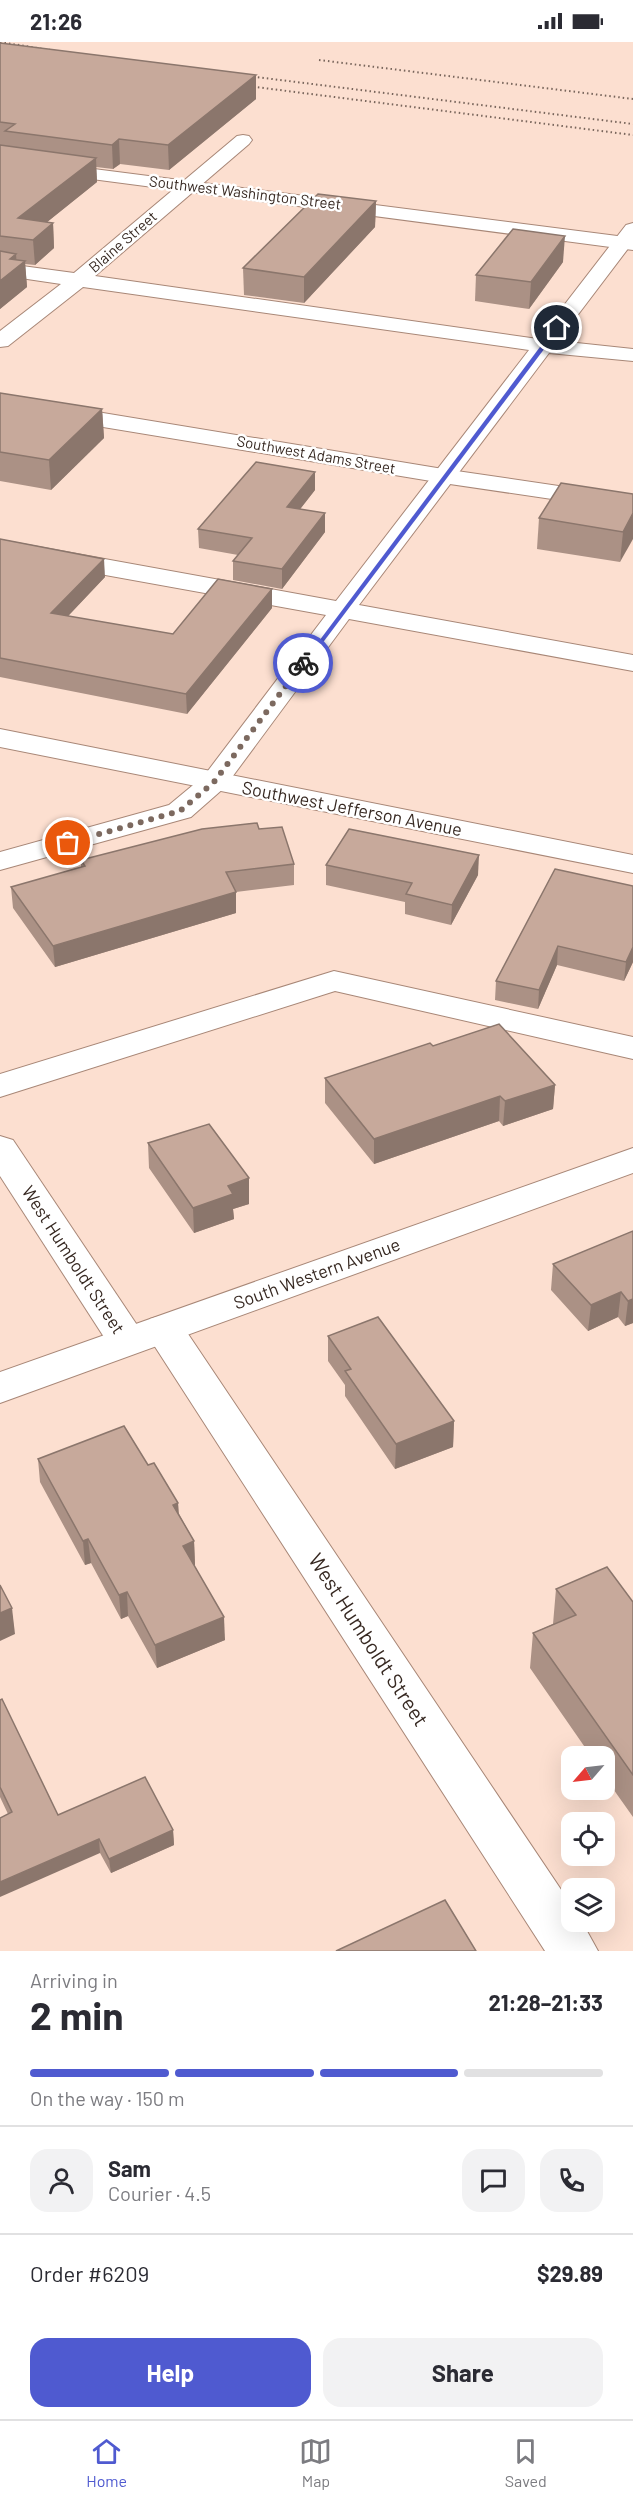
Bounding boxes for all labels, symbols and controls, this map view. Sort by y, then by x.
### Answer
text: 21:26 [30,8,82,34]
street label: Southwest Washington Street [148,171,342,213]
street label: Blaine Street [85,207,160,276]
pin [531,302,582,353]
icon: home [540,311,573,344]
street label: Southwest Adams Street [235,431,397,477]
courier [273,633,333,693]
icon: bike [287,647,320,680]
street label: Southwest Jefferson Avenue [240,776,464,840]
pin [42,817,93,868]
icon: bag [51,826,84,859]
street label: West Humboldt Street [18,1181,130,1338]
street label: South Western Avenue [230,1233,403,1313]
street label: West Humboldt Street [304,1548,434,1730]
north arrow [561,1746,615,1800]
map controls [561,1746,615,1932]
button: locate [561,1812,615,1866]
button: layers [561,1878,615,1932]
text: Arriving in [30,1968,118,1992]
text: 21:28–21:33 [489,1989,603,2015]
text: 2 min [30,1991,123,2038]
text: On the way · 150 m [30,2086,185,2110]
button: person [30,2149,93,2212]
button: chat [462,2149,525,2212]
button: phone [540,2149,603,2212]
text: Sam [108,2155,151,2181]
text: Courier · 4.5 [108,2181,211,2205]
text: Order #6209 [30,2260,149,2286]
text: $29.89 [537,2260,603,2286]
button: Help [30,2338,311,2407]
button: Share [323,2338,603,2407]
tab: Home [86,2435,127,2490]
tab: Map [299,2435,332,2490]
tab: Saved [505,2435,547,2490]

